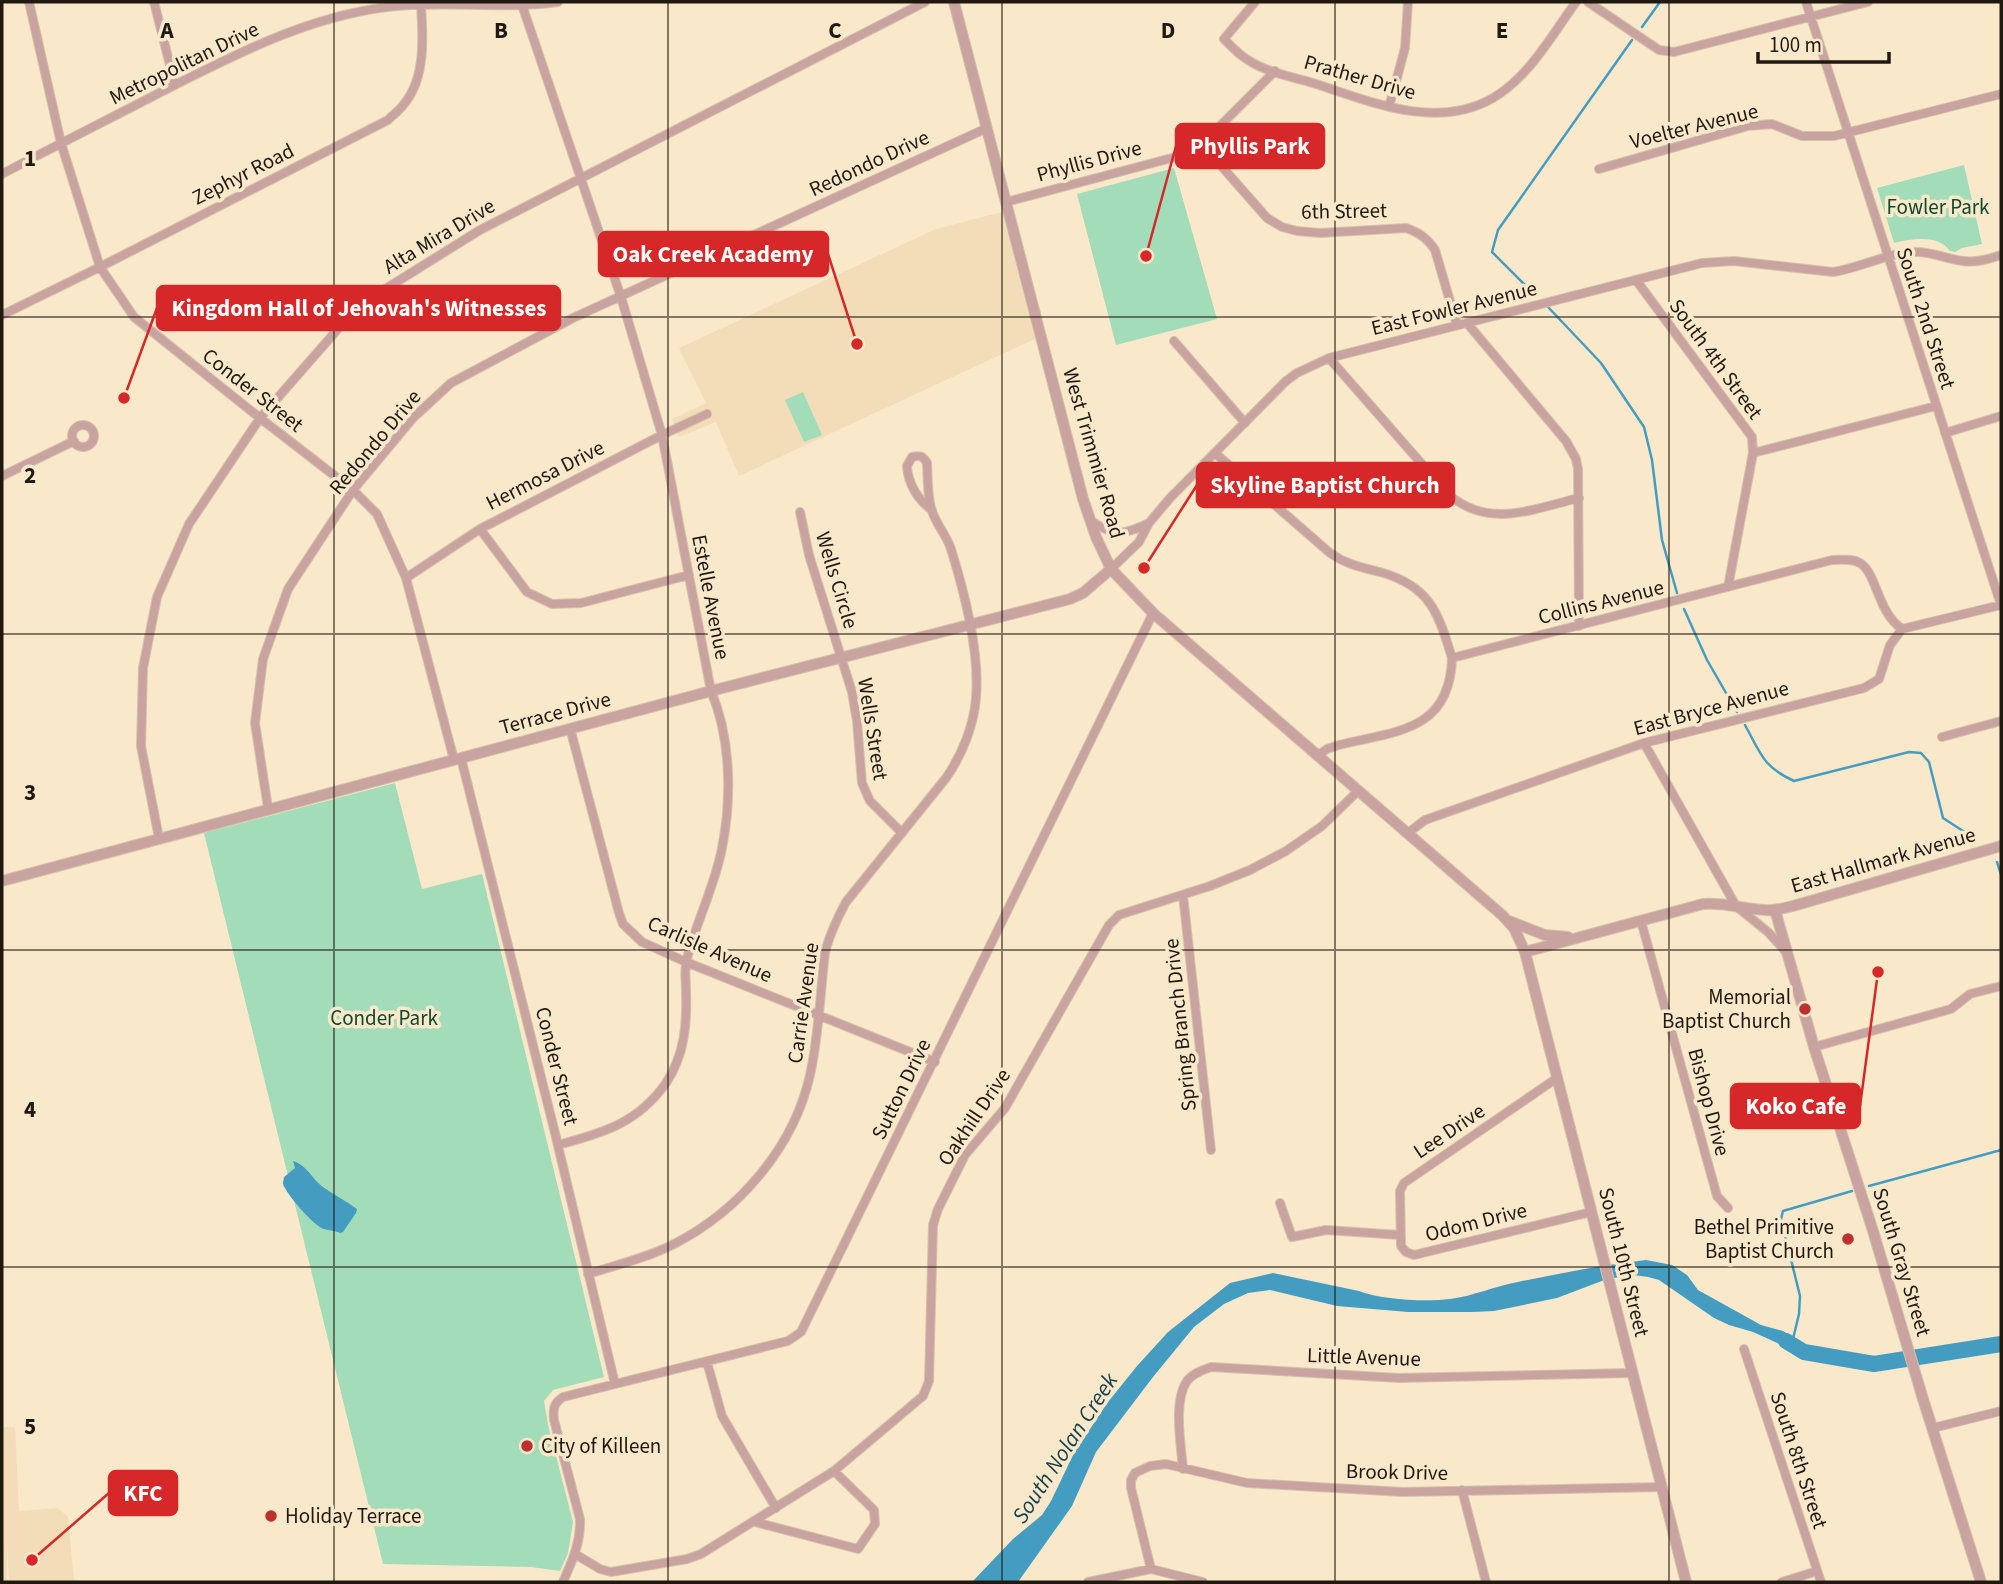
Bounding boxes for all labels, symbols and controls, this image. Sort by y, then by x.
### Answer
street label: Metropolitan Drive [104,14,264,112]
text: A [159,14,174,47]
text: B [494,14,508,47]
text: C [828,14,842,47]
text: D [1161,14,1175,47]
text: E [1496,14,1508,47]
scale bar [1758,21,1889,65]
text: 100 m [1769,30,1822,60]
street label: Prather Drive [1301,47,1419,107]
street label: Voelter Avenue [1627,96,1761,156]
street label: Redondo Drive [804,122,934,204]
callout: Phyllis Park [1176,124,1324,168]
text: Phyllis Park [1190,130,1310,163]
street label: Phyllis Drive [1033,133,1145,189]
street label: Zephyr Road [187,135,299,213]
text: 1 [24,142,36,175]
street label: Alta Mira Drive [377,191,501,281]
park label: Fowler Park [1886,192,1990,222]
street label: 6th Street [1301,195,1387,227]
callout: Oak Creek Academy [599,232,828,276]
text: Oak Creek Academy [612,238,814,271]
street label: South 2nd Street [1889,243,1963,393]
street label: East Fowler Avenue [1368,273,1540,343]
callout: Kingdom Hall of Jehovah's Witnesses [157,286,560,330]
text: Kingdom Hall of Jehovah's Witnesses [171,292,547,325]
street label: South 4th Street [1662,293,1770,425]
street label: Conder Street [196,341,310,439]
street label: West Trimmier Road [1055,364,1133,542]
street label: Redondo Drive [322,383,428,501]
street label: Hermosa Drive [481,432,609,518]
text: 2 [24,459,36,492]
callout: Skyline Baptist Church [1197,463,1454,507]
text: Skyline Baptist Church [1210,469,1440,502]
street label: Wells Circle [808,528,866,632]
street label: Estelle Avenue [684,532,738,662]
street label: Collins Avenue [1535,572,1667,632]
street label: East Bryce Avenue [1630,673,1792,743]
street label: Wells Street [850,676,896,782]
street label: Terrace Drive [496,684,614,742]
text: 3 [24,776,36,809]
street label: East Hallmark Avenue [1787,819,1979,901]
street label: Carlisle Avenue [643,908,777,990]
street label: Spring Branch Drive [1156,937,1204,1113]
street label: Carrie Avenue [780,941,826,1065]
place label: Memorial Baptist Church [1662,982,1791,1036]
marker: Memorial Baptist Church [1797,1001,1813,1017]
park label: Conder Park [330,1003,438,1033]
street label: Conder Street [528,1004,586,1128]
street label: Sutton Drive [864,1034,938,1144]
street label: Bishop Drive [1680,1045,1738,1159]
street label: Oakhill Drive [930,1062,1018,1172]
callout: Koko Cafe [1731,1084,1860,1128]
text: Koko Cafe [1746,1090,1847,1123]
text: 4 [24,1093,36,1126]
street label: Lee Drive [1407,1096,1491,1166]
street label: South 10th Street [1591,1184,1657,1340]
street label: South Gray Street [1865,1184,1939,1340]
street label: Odom Drive [1422,1195,1530,1249]
place label: Bethel Primitive Baptist Church [1694,1212,1834,1266]
marker: Bethel Primitive Baptist Church [1840,1231,1856,1247]
street label: Little Avenue [1307,1340,1421,1374]
water label: South Nolan Creek [1004,1365,1127,1530]
street label: South 8th Street [1763,1388,1835,1532]
text: 5 [24,1410,36,1443]
place label: City of Killeen [541,1431,661,1461]
marker: City of Killeen [519,1438,535,1454]
street label: Brook Drive [1346,1456,1448,1488]
callout: KFC [109,1471,177,1515]
text: KFC [123,1477,163,1510]
place label: Holiday Terrace [285,1501,421,1531]
marker: Holiday Terrace [263,1508,279,1524]

